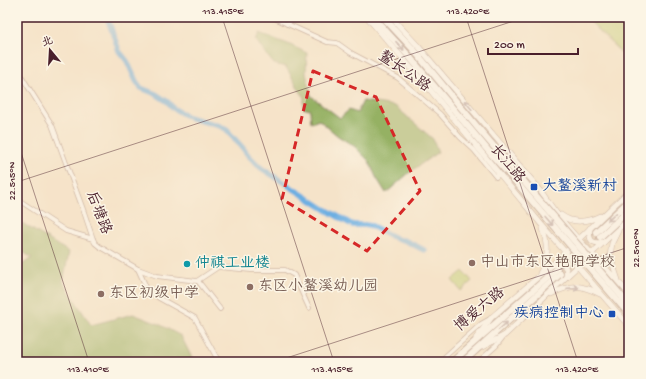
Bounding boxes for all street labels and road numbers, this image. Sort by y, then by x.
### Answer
street label: 鳌长公路 [374,47,434,97]
street label: 长江路 [486,141,528,187]
street label: 后塘路 [82,189,114,237]
street label: 博爱六路 [451,283,509,336]

